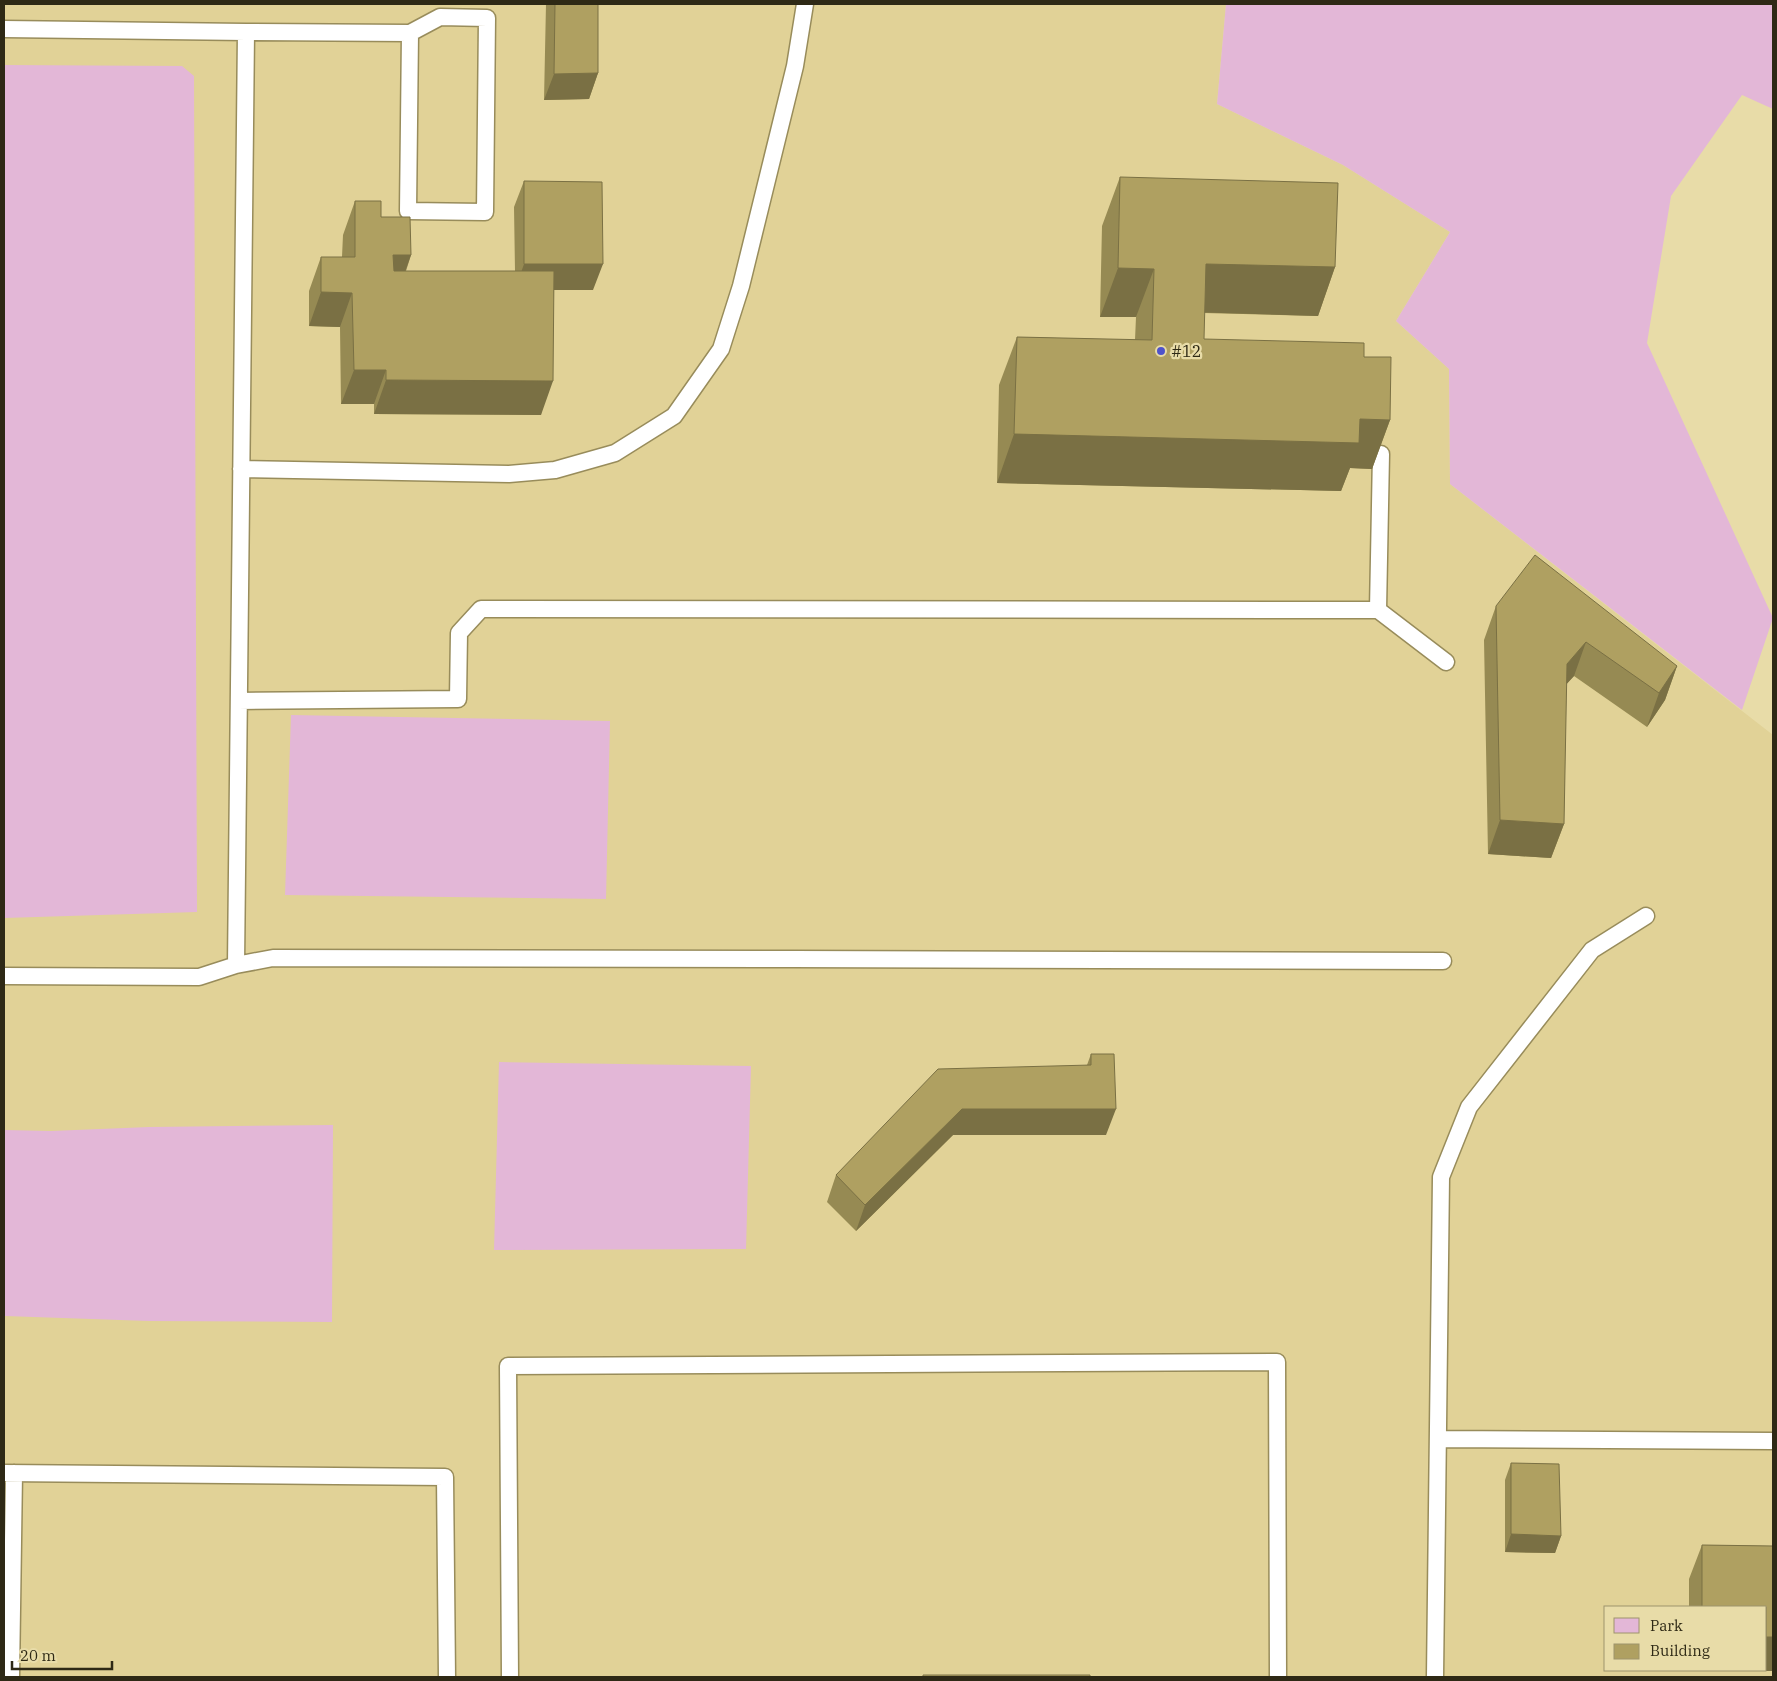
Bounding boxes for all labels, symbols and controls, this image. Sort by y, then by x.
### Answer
place label: #12 [1171,341,1201,361]
marker: #12 [1155,345,1167,357]
legend [1604,1606,1767,1671]
text: Park [1650,1616,1683,1635]
scale bar [12,1638,112,1670]
text: Building [1650,1641,1710,1660]
text: 20 m [20,1646,56,1665]

